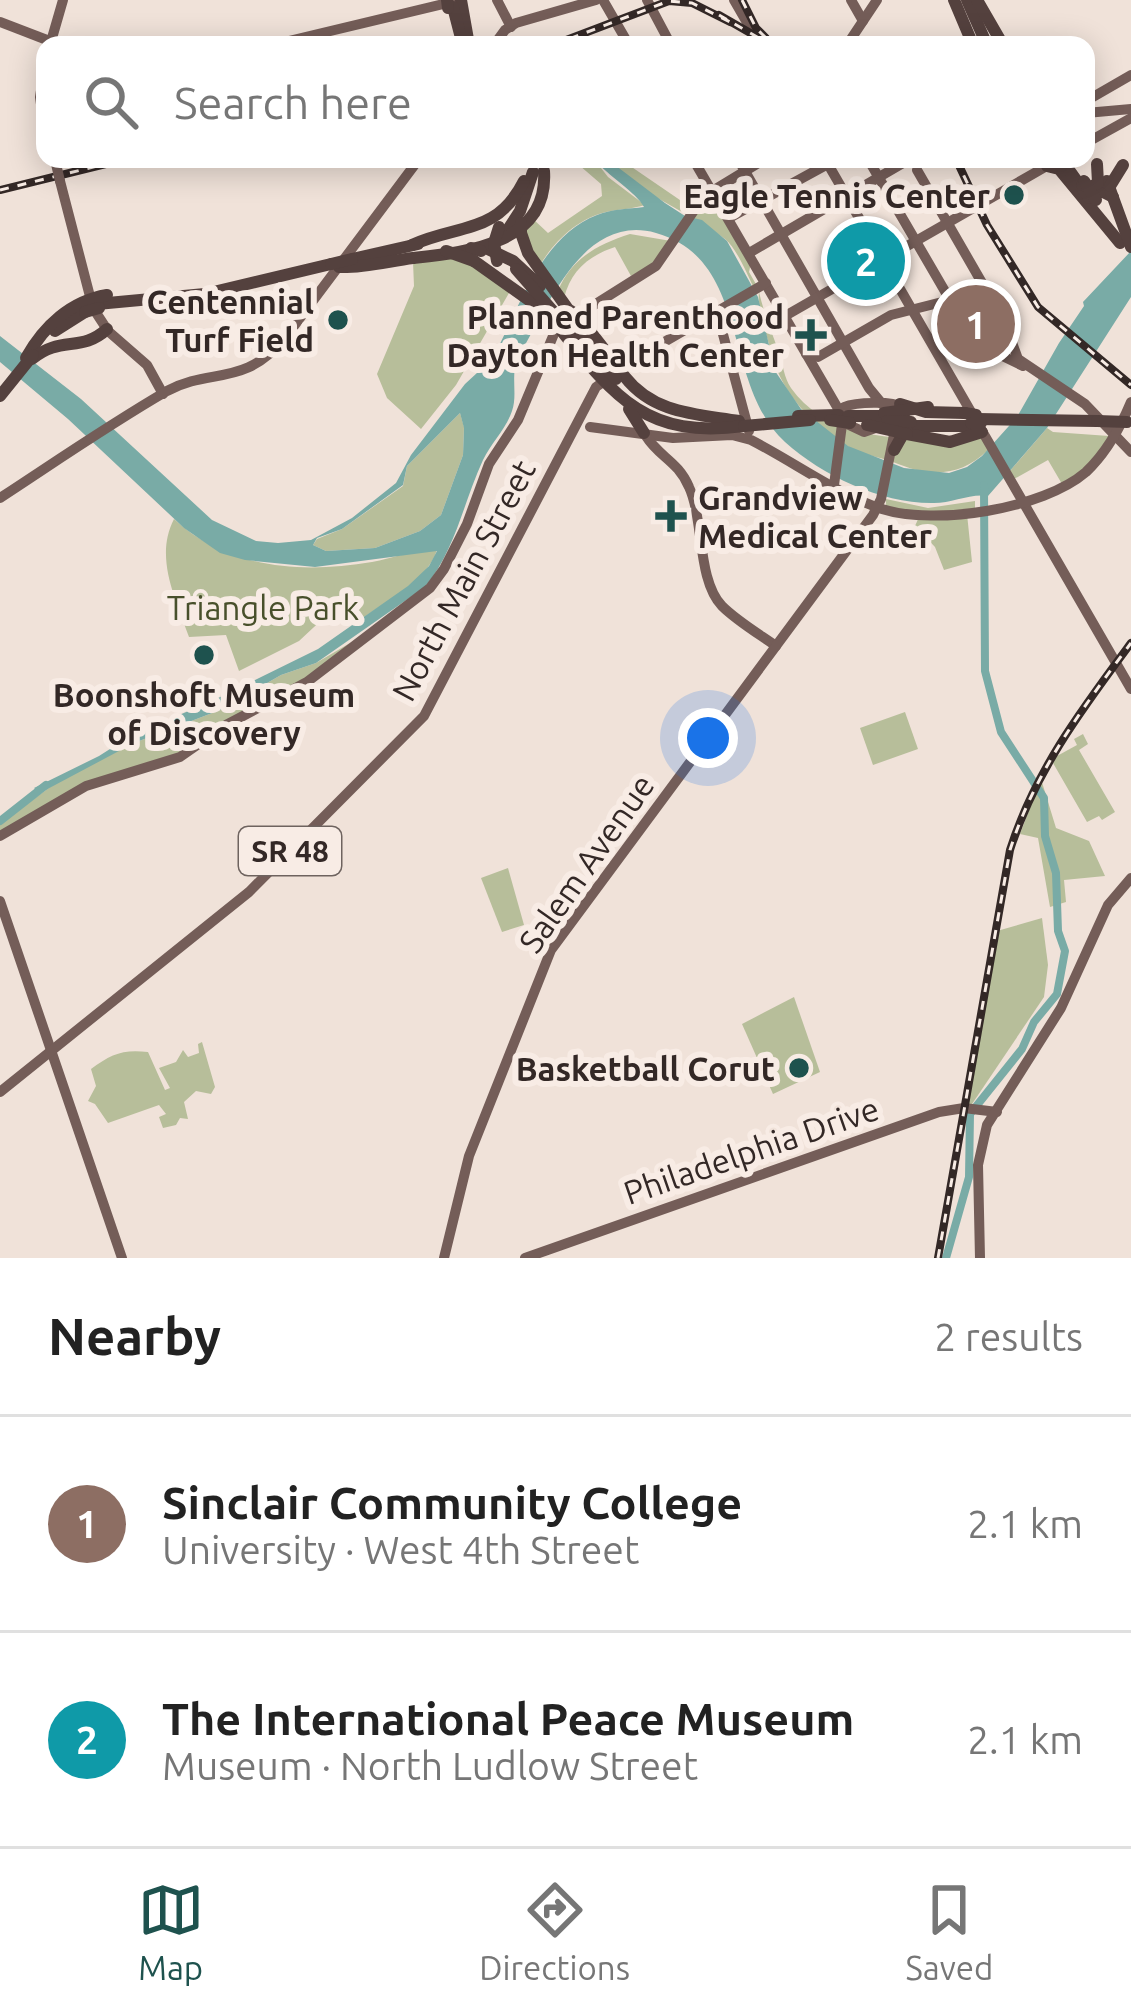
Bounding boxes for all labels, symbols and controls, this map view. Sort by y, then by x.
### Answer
search box [36,36,1095,168]
icon: search [78,69,144,135]
text: Search here [174,77,412,128]
place label: Eagle Tennis Center [683,177,990,214]
marker: Eagle Tennis Center [1001,182,1027,208]
pin: 2 [827,216,905,306]
pin: 1 [937,279,1015,369]
place label: Centennial Turf Field [146,283,314,358]
place label: Planned Parenthood Dayton Health Center [447,298,784,373]
marker: Centennial Turf Field [325,307,351,333]
marker: Planned Parenthood Dayton Health Center [795,319,827,351]
street label: North Main Street [384,453,542,707]
place label: Grandview Medical Center [698,479,932,554]
marker: Grandview Medical Center [655,500,687,532]
park label: Triangle Park [167,589,360,626]
marker: Boonshoft Museum of Discovery [191,642,217,668]
place label: Boonshoft Museum of Discovery [53,676,355,751]
your location [678,708,738,768]
street label: Salem Avenue [511,767,661,959]
road number: SR 48 [239,827,341,875]
place label: Basketball Corut [516,1050,775,1087]
marker: Basketball Corut [786,1055,812,1081]
street label: Philadelphia Drive [619,1089,883,1211]
text: Nearby [48,1307,221,1365]
text: 2 results [934,1315,1083,1358]
text: Sinclair Community College [162,1477,742,1528]
text: 1 [76,1502,98,1545]
text: 2.1 km [967,1502,1083,1545]
text: University · West 4th Street [162,1528,639,1571]
text: The International Peace Museum [162,1693,854,1744]
text: 2 [76,1718,98,1761]
text: 2.1 km [967,1718,1083,1761]
text: Museum · North Ludlow Street [162,1744,698,1787]
tab: Map [138,1877,204,1986]
tab: Directions [479,1877,630,1986]
tab: Saved [905,1877,993,1986]

